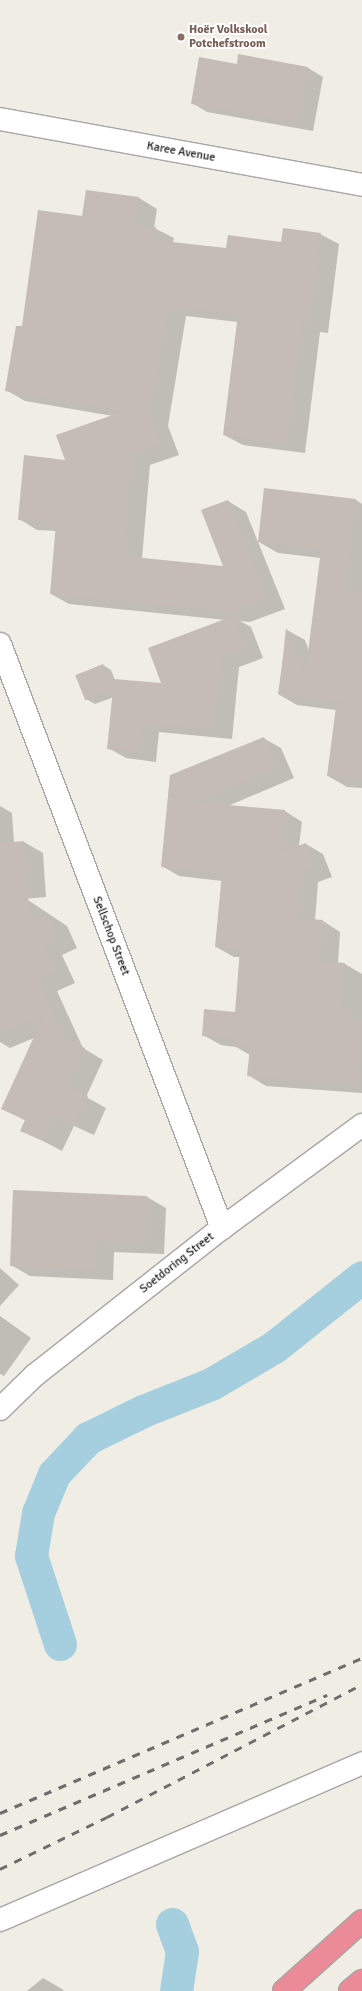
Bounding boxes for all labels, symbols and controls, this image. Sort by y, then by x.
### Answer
place label: Hoër Volkskool Potchefstroom [189,23,268,51]
marker: Hoër Volkskool Potchefstroom [176,32,186,42]
street label: Karee Avenue [145,139,217,165]
street label: Sellschop Street [89,894,133,978]
street label: Soetdoring Street [137,1230,217,1296]

